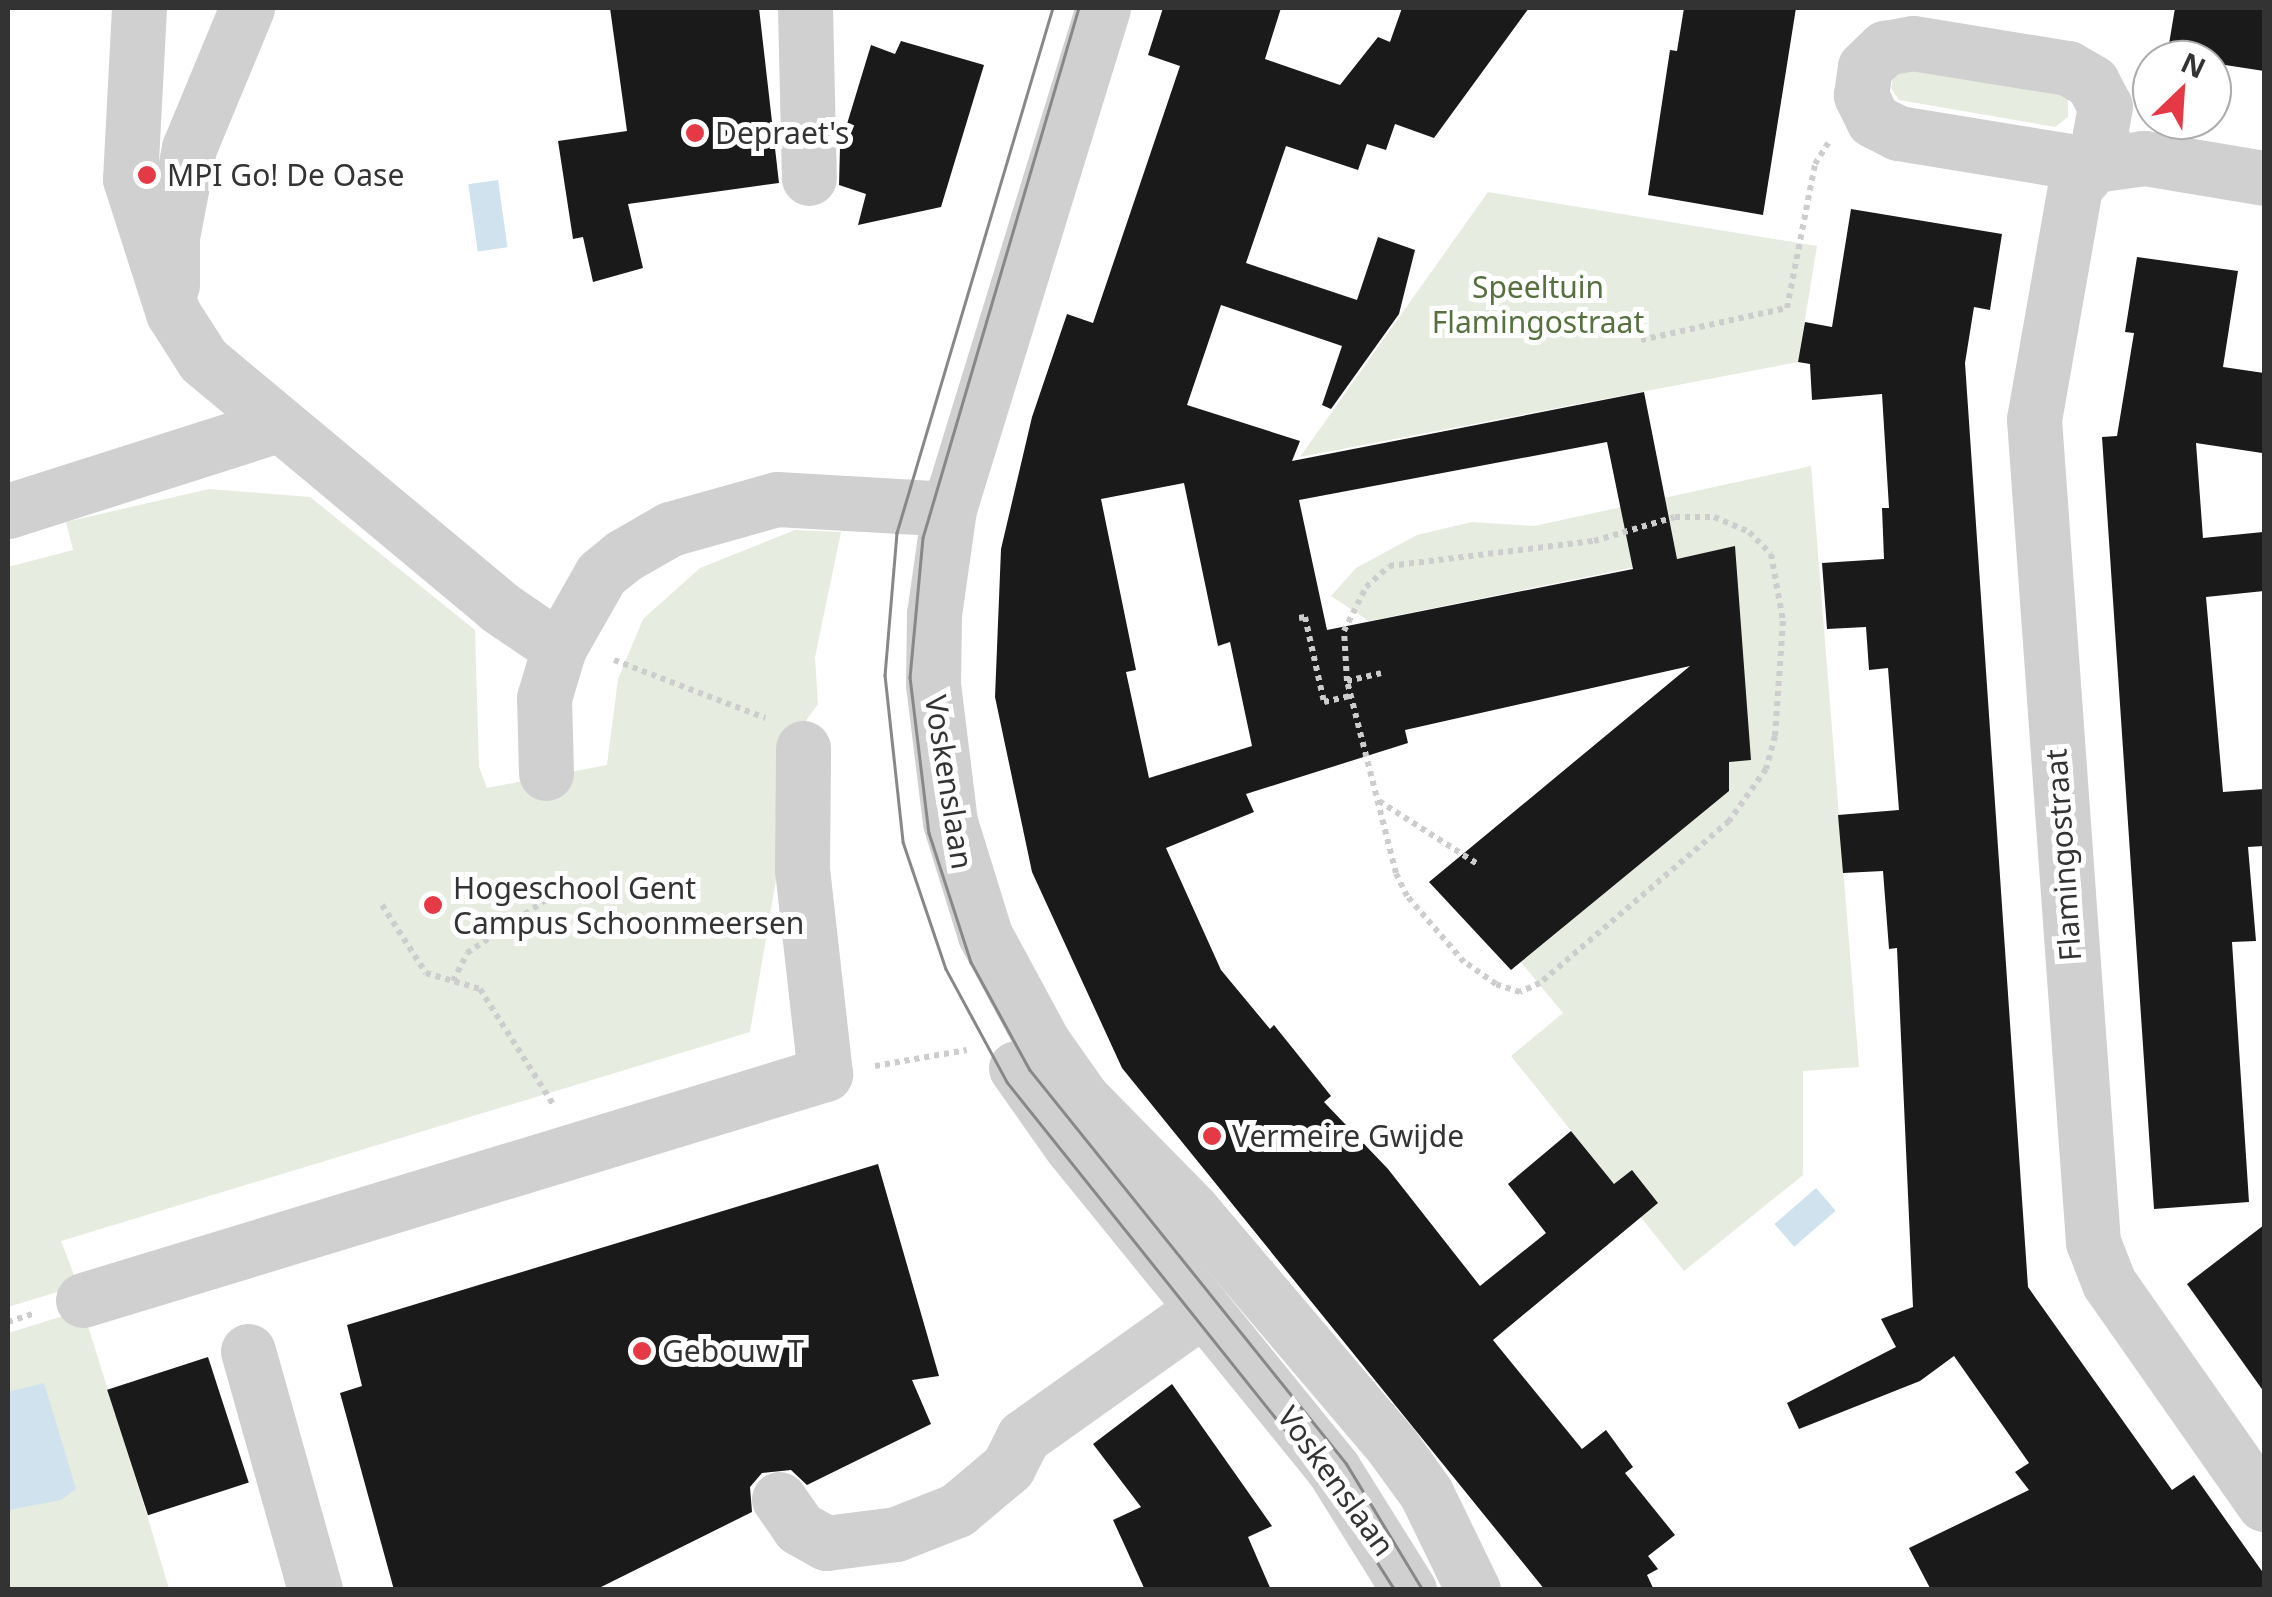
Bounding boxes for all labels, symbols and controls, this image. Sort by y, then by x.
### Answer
north arrow [2132,40,2232,140]
text: N [2175,43,2212,87]
place label: Depraet's [715,115,849,151]
marker: Depraet's [684,122,706,144]
place label: MPI Go! De Oase [167,157,404,193]
marker: MPI Go! De Oase [136,164,158,186]
park label: Speeltuin Flamingostraat [1432,269,1644,340]
street label: Voskenslaan [917,692,981,872]
street label: Flamingostraat [2038,748,2088,962]
place label: Hogeschool Gent Campus Schoonmeersen [453,870,804,940]
marker: Hogeschool Gent Campus Schoonmeersen [422,894,444,916]
place label: Vermeire Gwijde [1232,1118,1464,1154]
marker: Vermeire Gwijde [1201,1125,1223,1147]
place label: Gebouw T [662,1333,804,1369]
marker: Gebouw T [631,1340,653,1362]
street label: Voskenslaan [1270,1399,1402,1563]

